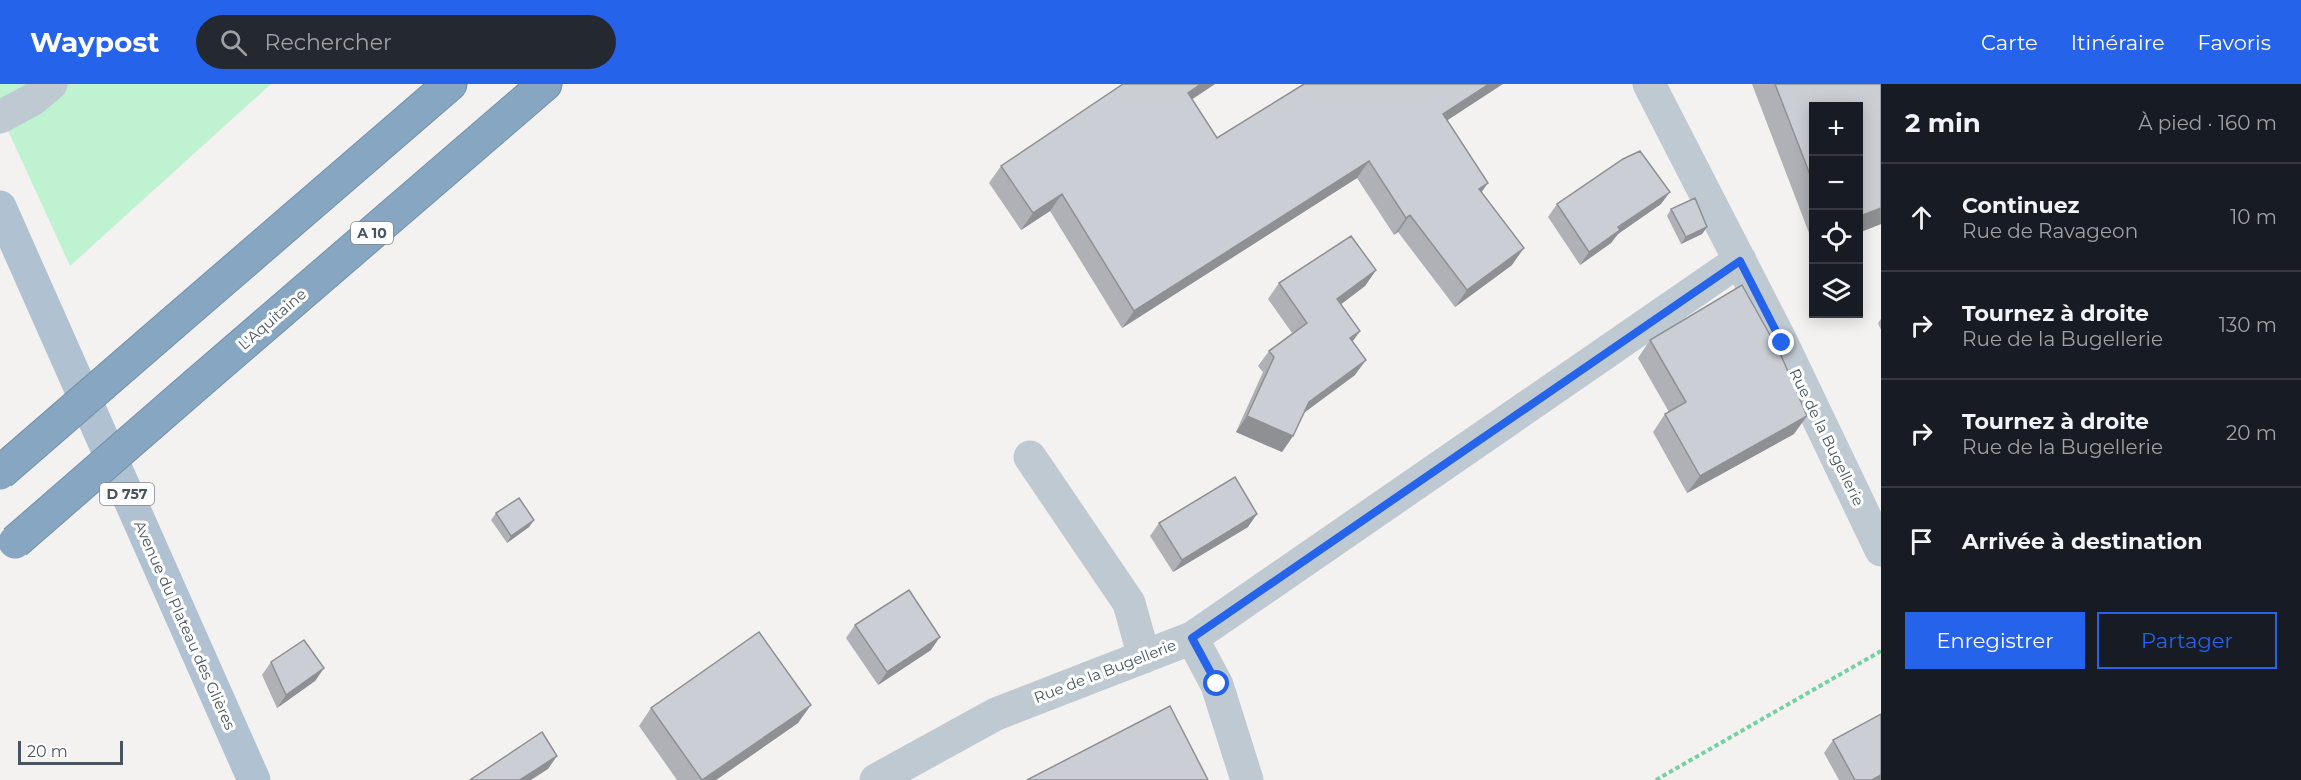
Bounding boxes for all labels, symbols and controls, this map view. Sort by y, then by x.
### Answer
search box [196,15,616,69]
text: Waypost [30,25,160,59]
icon: search [217,26,250,59]
text: Rechercher [265,29,392,56]
text: Carte [1981,30,2038,55]
text: Itinéraire [2071,30,2165,55]
text: Favoris [2198,30,2271,55]
map controls [1809,102,1863,318]
button: + [1809,102,1863,156]
text: 2 min [1905,107,1981,139]
text: À pied · 160 m [2138,111,2277,135]
button: − [1809,156,1863,210]
text: Continuez [1962,192,2079,219]
icon: ahead [1905,201,1938,234]
text: 10 m [2230,205,2277,229]
button: locate [1809,210,1863,264]
text: Rue de Ravageon [1962,219,2138,243]
road number: A 10 [351,222,393,244]
button: layers [1809,264,1863,318]
street label: L'Aquitaine [234,284,310,354]
text: Tournez à droite [1962,300,2149,327]
icon: right [1905,309,1938,342]
text: 130 m [2219,313,2277,337]
text: Rue de la Bugellerie [1962,327,2163,351]
route end [1768,329,1794,355]
street label: Rue de la Bugellerie [1785,365,1869,509]
text: Tournez à droite [1962,408,2149,435]
icon: right [1905,417,1938,450]
text: 20 m [2226,421,2277,445]
text: Rue de la Bugellerie [1962,435,2163,459]
road number: D 757 [100,483,154,505]
street label: Avenue du Plateau des Glières [130,517,240,733]
icon: arrive [1905,525,1938,558]
text: Arrivée à destination [1962,528,2202,555]
button: Enregistrer [1905,612,2085,669]
button: Partager [2097,612,2277,669]
street label: Rue de la Bugellerie [1031,635,1179,707]
route start [1203,670,1229,696]
scale bar [18,738,123,766]
text: 20 m [27,742,68,761]

